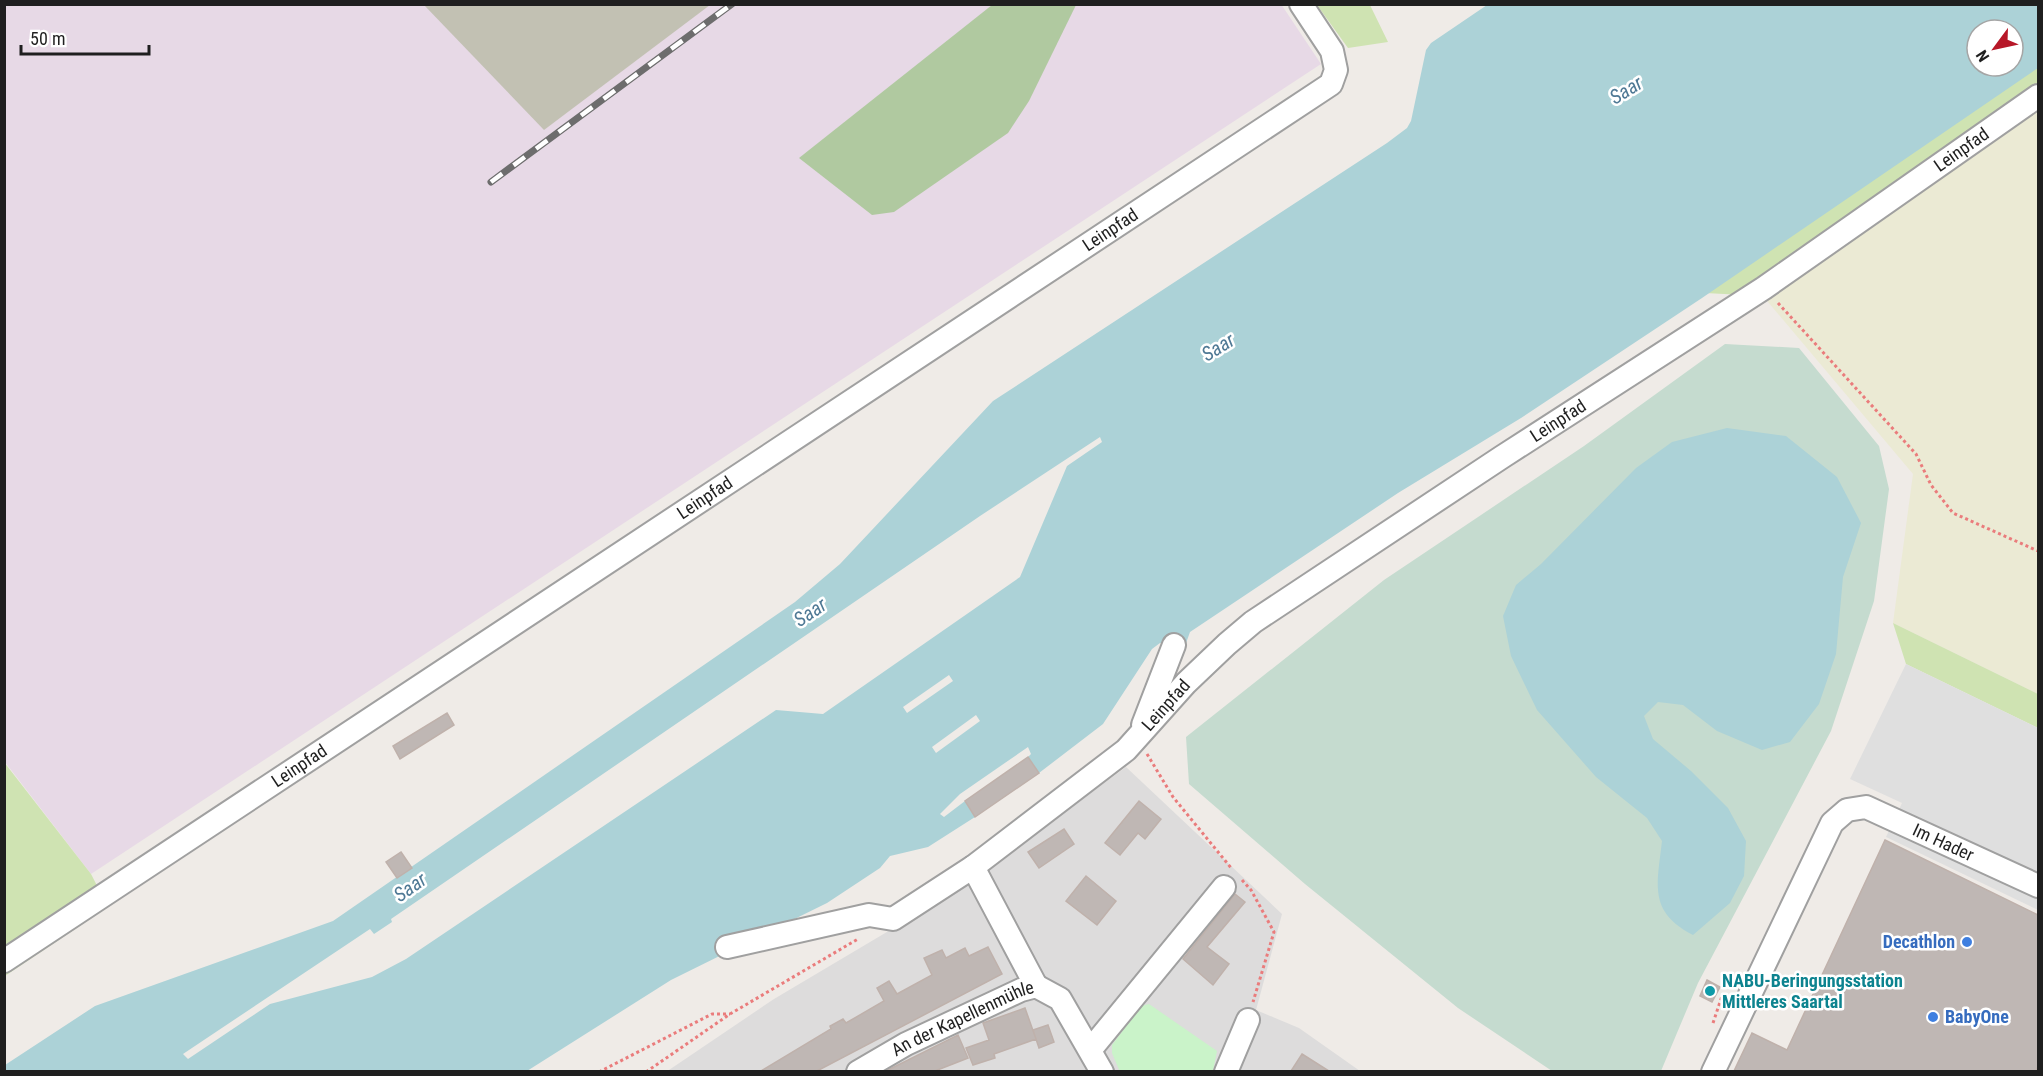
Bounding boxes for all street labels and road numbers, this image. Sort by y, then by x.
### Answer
street label: Leinpfad [1930,123,1993,176]
street label: Leinpfad [1078,204,1142,255]
street label: Leinpfad [1526,395,1590,446]
street label: Leinpfad [673,472,736,523]
street label: Leinpfad [1137,675,1194,735]
street label: Leinpfad [267,740,331,791]
street label: Im Hader [1910,819,1978,865]
street label: An der Kapellenmühle [887,976,1036,1060]

